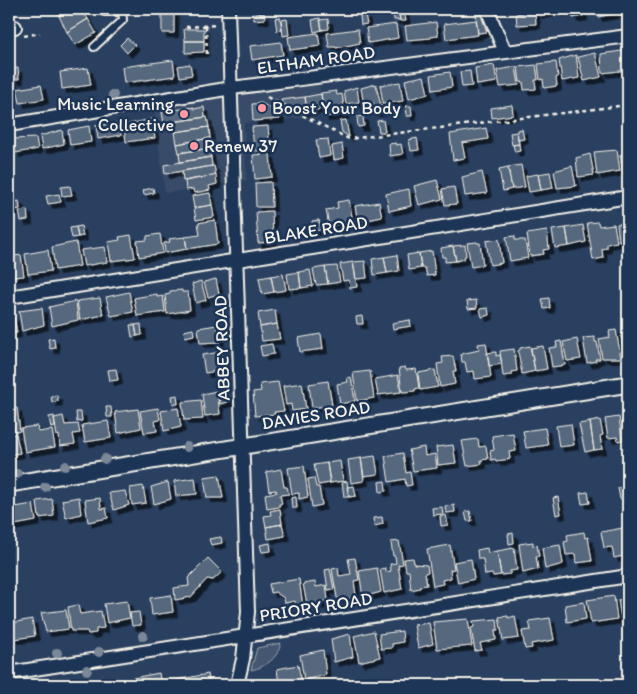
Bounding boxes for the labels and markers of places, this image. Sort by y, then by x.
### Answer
place label: Music Learning Collective [57,93,175,136]
place label: Boost Your Body [272,97,401,119]
marker: Boost Your Body [256,102,268,114]
marker: Music Learning Collective [178,108,190,120]
place label: Renew 37 [204,135,277,157]
marker: Renew 37 [188,140,200,152]

